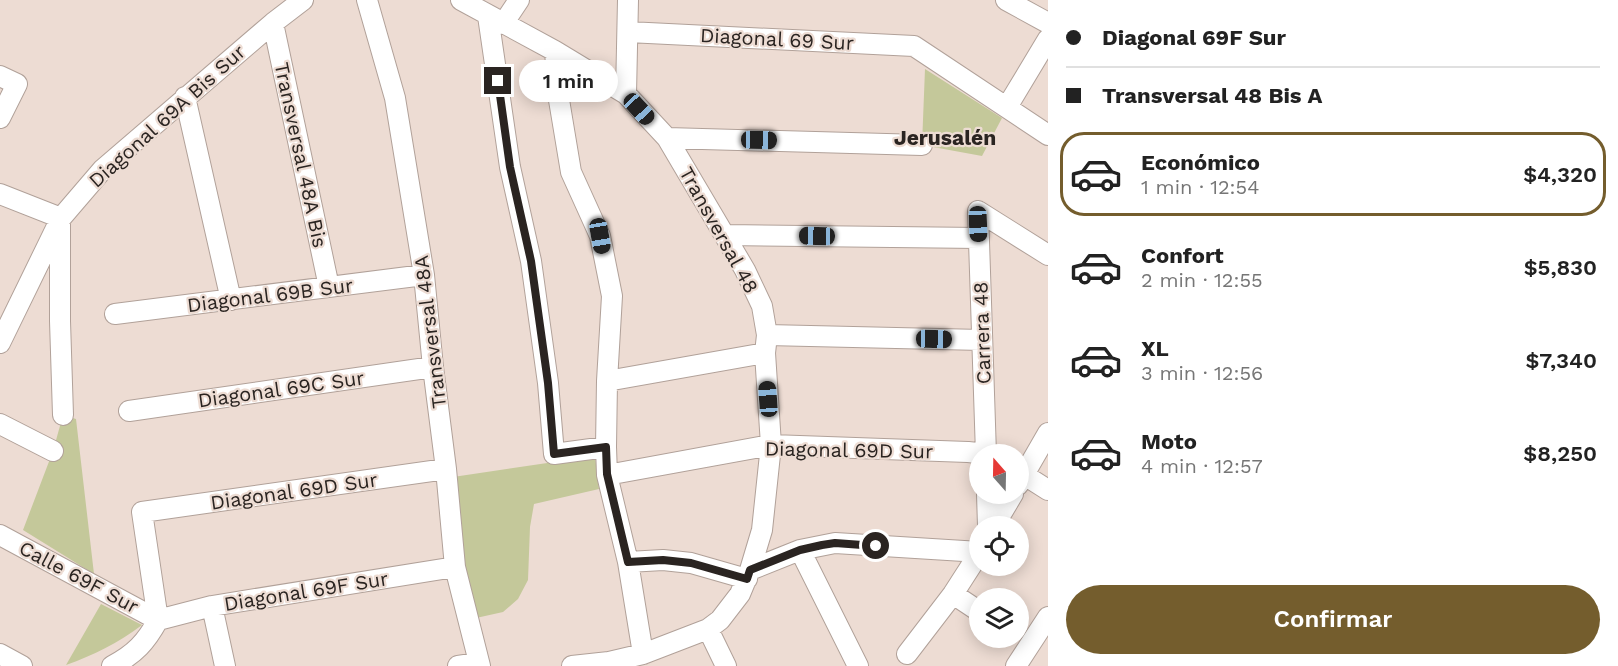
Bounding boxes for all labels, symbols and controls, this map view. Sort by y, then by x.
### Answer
street label: Diagonal 69 Sur [699,23,855,55]
text: Diagonal 69F Sur [1102,25,1286,50]
street label: Diagonal 69A Bis Sur [84,39,250,193]
street label: Transversal 48A Bis [270,60,332,250]
callout: 1 min [519,60,618,102]
route end [484,67,511,94]
text: 1 min [543,69,594,93]
text: Transversal 48 Bis A [1102,83,1322,108]
car [620,90,658,128]
district label: Jerusalén [894,125,996,150]
car [741,131,777,149]
icon: car [1069,147,1123,201]
text: Económico [1141,150,1260,175]
text: $4,320 [1523,162,1597,187]
street label: Transversal 48 [674,163,764,297]
text: 1 min · 12:54 [1141,175,1259,199]
car [968,206,988,242]
car [588,217,612,255]
car [799,227,835,245]
icon: car [1069,240,1123,294]
text: Confort [1141,243,1224,268]
street label: Transversal 48A [409,254,451,410]
text: $5,830 [1524,255,1597,280]
text: 2 min · 12:55 [1141,268,1263,292]
street label: Diagonal 69B Sur [186,273,354,317]
street label: Carrera 48 [968,281,996,385]
car [916,330,952,348]
icon: car [1069,333,1123,387]
text: XL [1141,336,1169,361]
text: $7,340 [1525,348,1597,373]
text: 3 min · 12:56 [1141,361,1263,385]
street label: Diagonal 69C Sur [196,365,366,413]
car [758,380,778,418]
icon: car [1069,426,1123,480]
text: Moto [1141,429,1197,454]
street label: Diagonal 69D Sur [765,437,933,463]
text: $8,250 [1523,441,1597,466]
north arrow [969,444,1029,504]
map controls [969,444,1029,648]
text: 4 min · 12:57 [1141,454,1263,478]
street label: Diagonal 69D Sur [209,467,379,515]
button: locate [969,516,1029,576]
route start [862,532,889,559]
street label: Calle 69F Sur [15,535,143,619]
street label: Diagonal 69F Sur [222,566,390,616]
button: Confirmar [1066,585,1600,654]
button: layers [969,588,1029,648]

